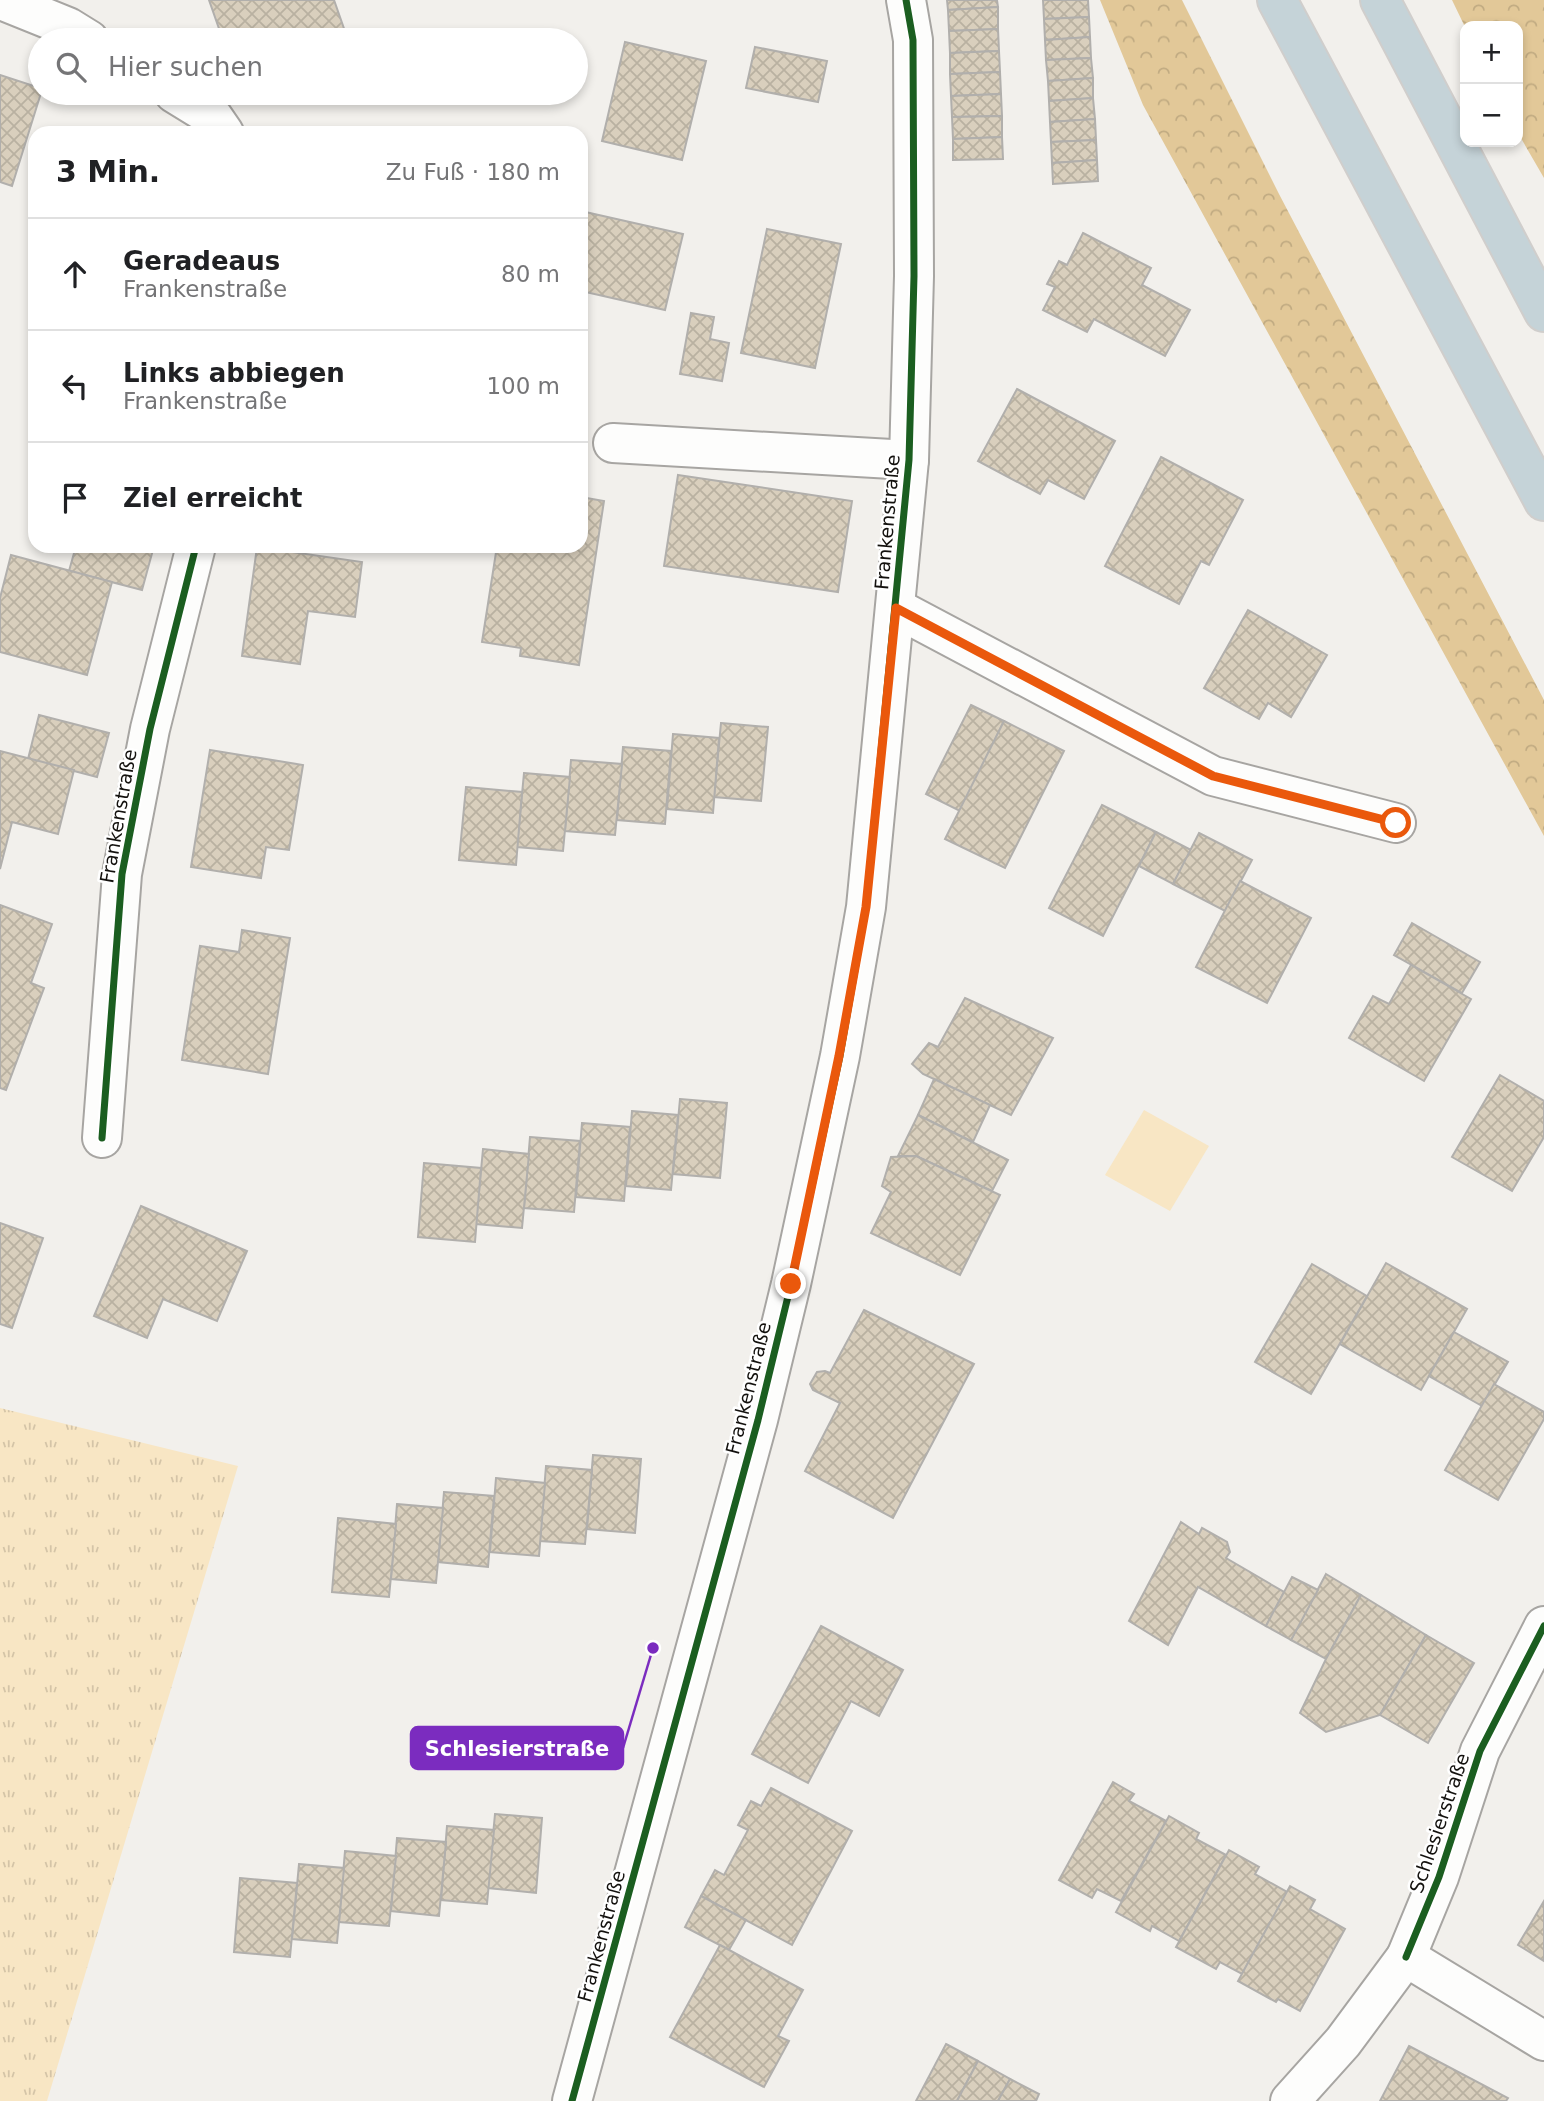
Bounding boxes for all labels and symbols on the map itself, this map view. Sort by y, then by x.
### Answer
street label: Frankenstraße [870,454,904,590]
street label: Frankenstraße [95,747,141,885]
route start [1380,807,1411,838]
route end [775,1268,806,1299]
street label: Frankenstraße [721,1320,775,1456]
callout: Schlesierstraße [411,1727,623,1769]
text: Schlesierstraße [425,1737,609,1761]
street label: Schlesierstraße [1405,1750,1473,1896]
street label: Frankenstraße [573,1868,629,2004]

